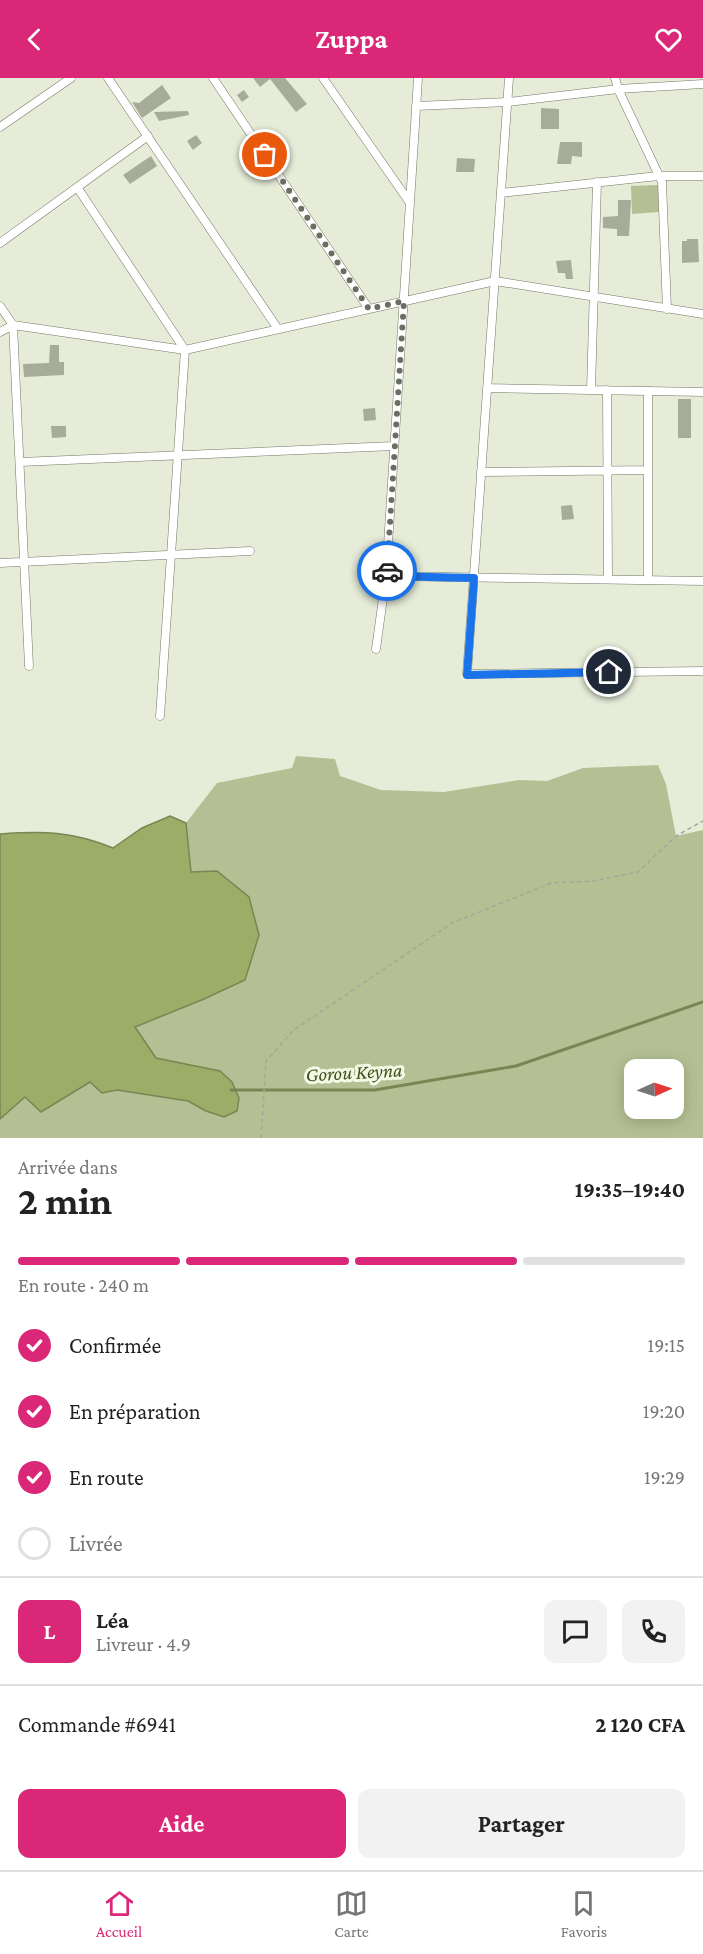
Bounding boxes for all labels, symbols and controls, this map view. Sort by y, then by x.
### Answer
icon: back [18,23,51,56]
icon: heart [652,23,685,56]
text: Zuppa [315,24,388,54]
pin [239,129,290,180]
icon: bag [248,138,281,171]
courier [357,541,417,601]
icon: car [371,555,404,588]
pin [583,646,634,697]
icon: home [592,655,625,688]
water label: Gorou Keyna [305,1058,403,1087]
north arrow [624,1059,684,1119]
map controls [624,1059,684,1119]
text: Arrivée dans [18,1156,118,1178]
text: 19:35–19:40 [575,1177,685,1202]
text: 2 min [18,1179,112,1222]
text: En route · 240 m [18,1274,149,1296]
icon: check [18,1329,51,1362]
text: Confirmée [69,1333,161,1358]
text: 19:15 [648,1334,685,1356]
icon: check [18,1395,51,1428]
text: En préparation [69,1399,201,1424]
text: 19:20 [643,1400,685,1422]
icon: check [18,1461,51,1494]
text: En route [69,1465,144,1490]
text: 19:29 [644,1466,685,1488]
text: Livrée [69,1531,123,1556]
button: chat [544,1600,607,1663]
button: phone [622,1600,685,1663]
text: Léa [96,1608,129,1633]
text: L [44,1619,55,1644]
text: Livreur · 4.9 [96,1633,191,1655]
text: Commande #6941 [18,1712,176,1737]
text: 2 120 CFA [595,1712,685,1737]
button: Aide [18,1789,346,1858]
button: Partager [358,1789,685,1858]
tab: Accueil [96,1887,142,1940]
tab: Carte [334,1887,369,1940]
tab: Favoris [561,1887,607,1940]

